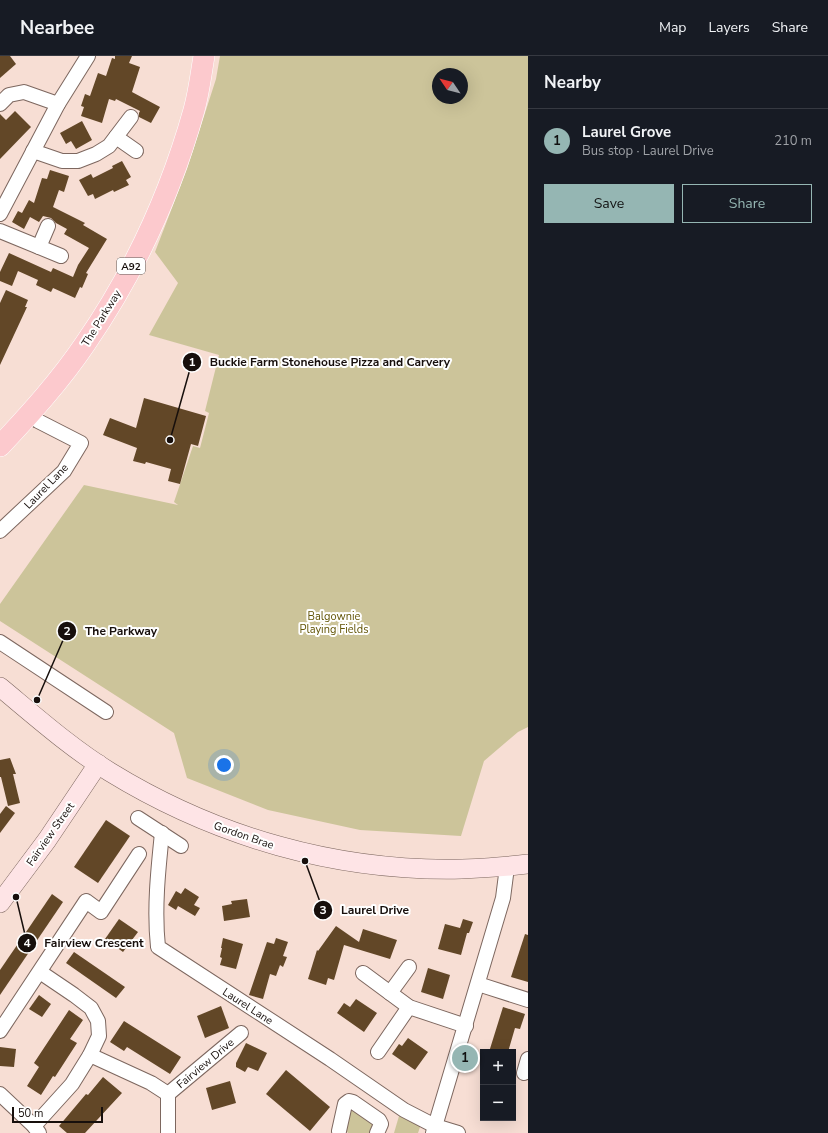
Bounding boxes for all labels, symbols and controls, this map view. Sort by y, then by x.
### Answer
text: Nearbee [20,15,94,41]
text: Map [659,18,686,37]
text: Layers [708,18,750,37]
text: Share [772,18,808,37]
north arrow [432,68,468,104]
text: Nearby [544,71,601,94]
text: Laurel Grove [582,122,671,142]
text: 1 [553,132,561,150]
text: 210 m [774,132,812,150]
text: Bus stop · Laurel Drive [582,142,714,160]
button: Save [544,184,674,223]
button: Share [682,184,812,223]
road number: A92 [117,258,145,274]
street label: The Parkway [78,287,125,349]
callout: Buckie Farm Stonehouse Pizza and Carvery [182,350,458,374]
text: 1 [188,354,196,370]
text: Buckie Farm Stonehouse Pizza and Carvery [210,354,451,370]
street label: Laurel Lane [21,460,72,512]
park label: Balgownie Playing Fields [299,609,369,637]
callout: The Parkway [57,619,166,643]
text: 2 [63,623,71,639]
text: The Parkway [85,623,158,639]
your location [214,755,234,775]
street label: Fairview Street [23,799,78,869]
street label: Gordon Brae [212,818,276,853]
callout: Laurel Drive [313,898,417,922]
text: 3 [319,902,327,918]
text: Laurel Drive [341,902,410,918]
callout: Fairview Crescent [17,931,152,955]
text: 4 [23,935,31,951]
text: Fairview Crescent [44,935,144,951]
street label: Laurel Lane [219,984,276,1028]
street label: Fairview Drive [173,1035,237,1092]
pin: 1 [452,1043,478,1073]
map controls [480,1049,516,1121]
button: + [480,1049,516,1085]
button: − [480,1085,516,1121]
scale bar [12,1105,103,1124]
text: 50 m [18,1106,43,1121]

